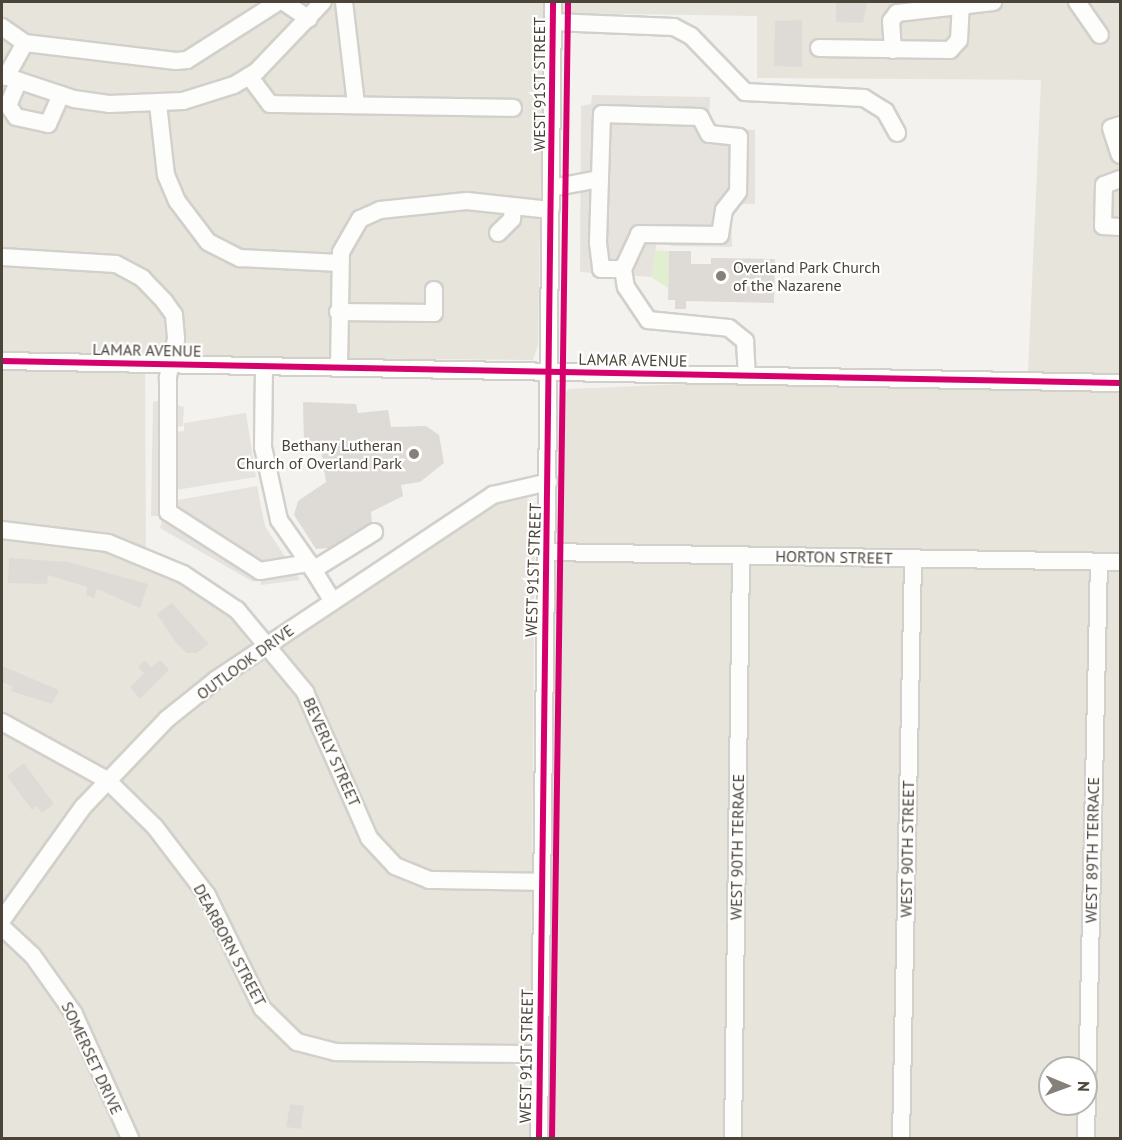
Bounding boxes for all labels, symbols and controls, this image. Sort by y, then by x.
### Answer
street label: WEST 91ST STREET [529,16,549,152]
place label: Overland Park Church of the Nazarene [733,257,881,295]
marker: Overland Park Church of the Nazarene [714,269,728,283]
street label: LAMAR AVENUE [92,339,202,361]
street label: LAMAR AVENUE [578,349,688,371]
place label: Bethany Lutheran Church of Overland Park [237,435,402,473]
marker: Bethany Lutheran Church of Overland Park [407,447,421,461]
street label: WEST 91ST STREET [521,502,545,638]
street label: HORTON STREET [775,546,893,568]
street label: OUTLOOK DRIVE [193,620,297,704]
street label: BEVERLY STREET [299,694,365,810]
street label: WEST 90TH TERRACE [726,773,748,921]
street label: WEST 89TH TERRACE [1081,776,1103,924]
street label: WEST 90TH STREET [896,780,918,918]
street label: DEARBORN STREET [190,881,270,1009]
street label: WEST 91ST STREET [515,988,537,1124]
street label: SOMERSET DRIVE [57,998,127,1118]
north arrow [1038,1056,1098,1116]
text: N [1074,1081,1094,1092]

